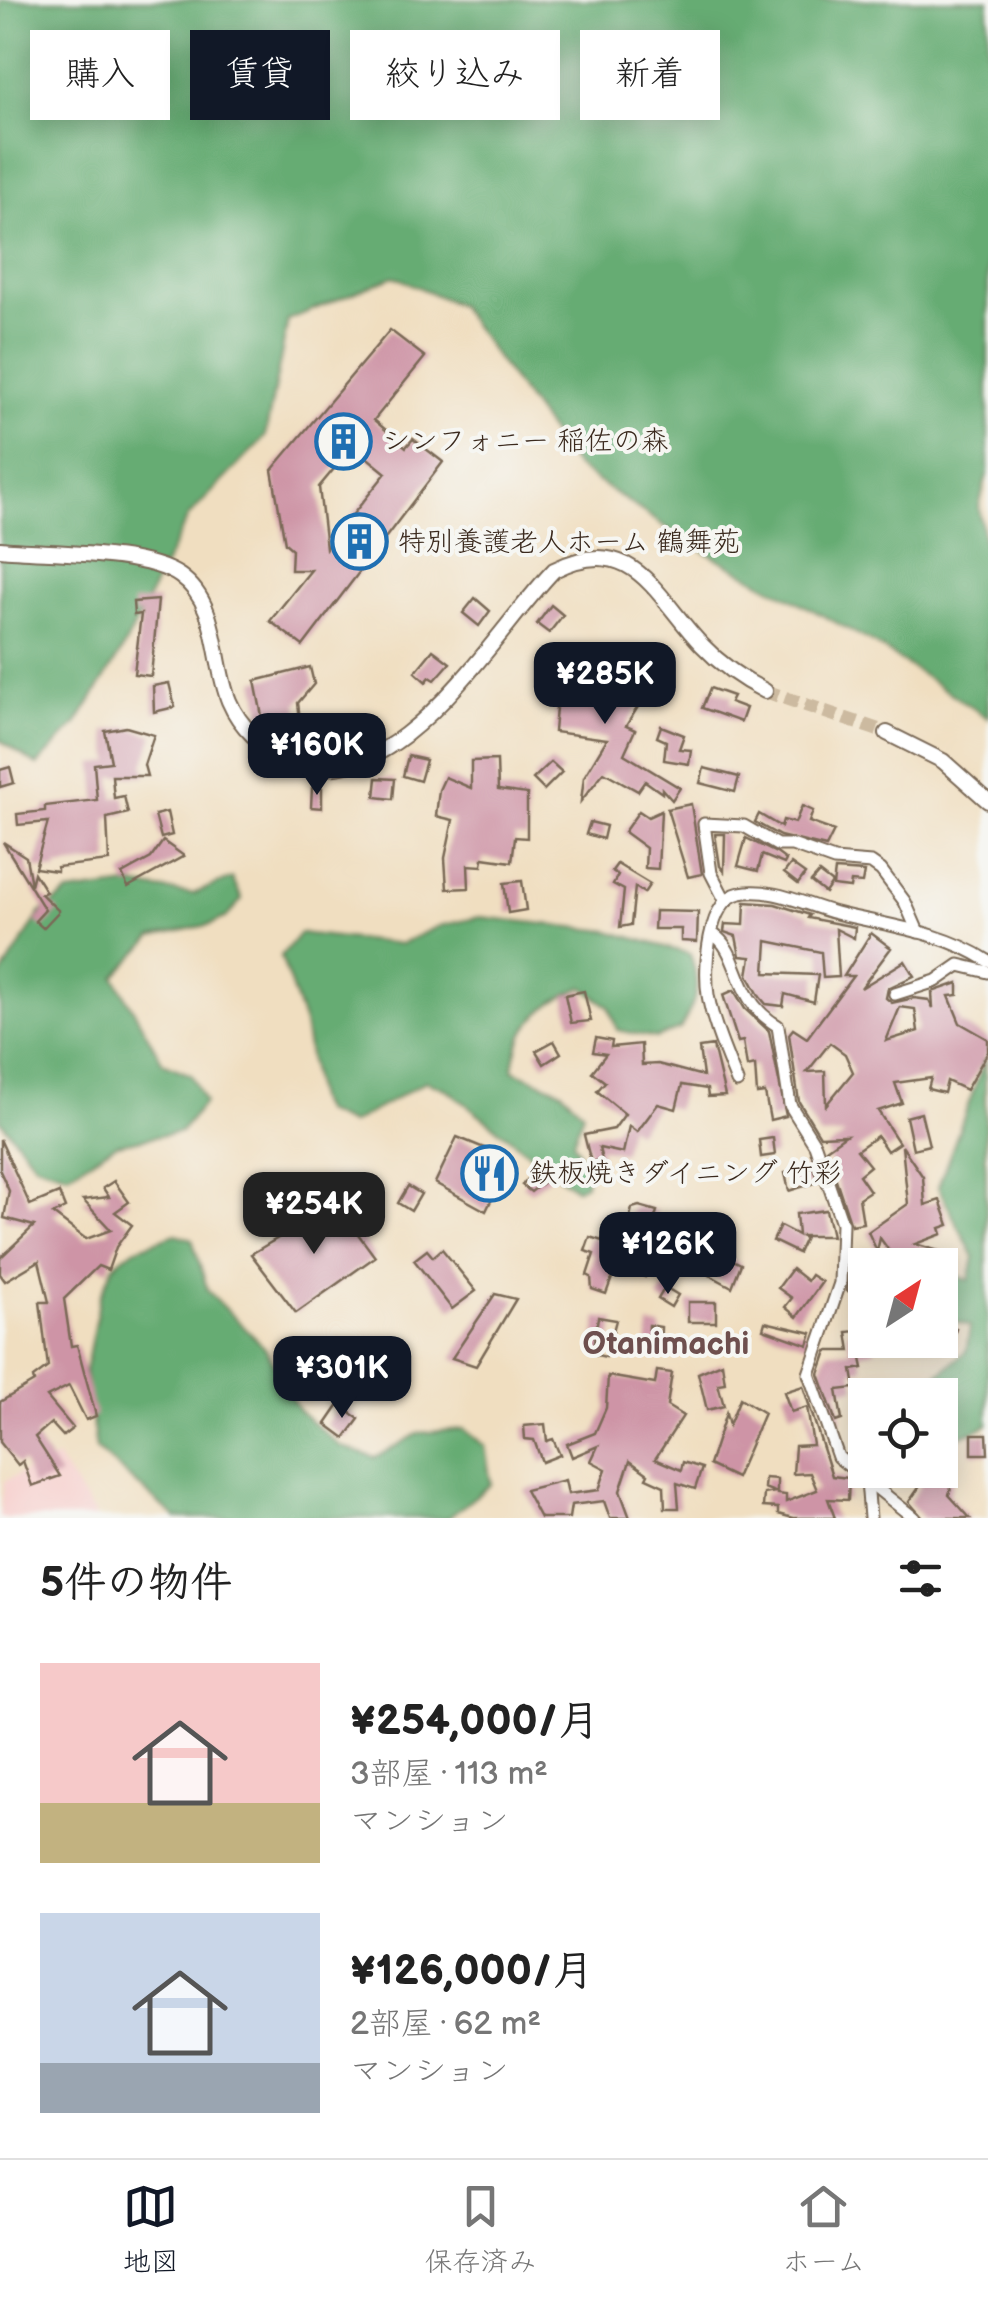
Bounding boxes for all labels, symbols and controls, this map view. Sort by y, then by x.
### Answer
chip: 購入 [30,30,170,120]
chip: 賃貸 [190,30,330,120]
chip: 絞り込み [350,30,560,120]
chip: 新着 [580,30,720,120]
building icon: シンフォニー 稲佐の森 [313,411,373,471]
place label: シンフォニー 稲佐の森 [382,425,669,458]
building icon: 特別養護老人ホーム 鶴舞苑 [329,512,389,572]
place label: 特別養護老人ホーム 鶴舞苑 [398,526,740,559]
pin: ¥285K [535,642,675,727]
text: ¥285K [556,655,654,694]
pin: ¥160K [247,713,387,798]
text: ¥160K [270,726,364,765]
restaurant icon: 鉄板焼きダイニング 竹彩 [460,1143,520,1203]
place label: 鉄板焼きダイニング 竹彩 [529,1157,842,1190]
pin: ¥254K [244,1172,384,1257]
text: ¥254K [265,1185,363,1224]
pin: ¥126K [598,1212,738,1297]
text: ¥126K [621,1225,715,1264]
north arrow [848,1248,958,1358]
map controls [848,1248,958,1488]
district label: Otanimachi [583,1325,749,1364]
pin: ¥301K [272,1336,412,1421]
text: ¥301K [295,1349,389,1388]
button: locate [848,1378,958,1488]
icon: filters [893,1551,948,1606]
text: 5件の物件 [40,1558,232,1609]
text: ¥254,000/月 [350,1696,600,1747]
icon: home [120,1703,240,1823]
text: 3部屋 · 113 m² [350,1755,548,1794]
text: マンション [350,1802,509,1841]
text: ¥126,000/月 [350,1946,594,1997]
icon: home [120,1953,240,2073]
text: 2部屋 · 62 m² [350,2005,541,2044]
text: マンション [350,2052,509,2091]
tab: 地図 [123,2179,179,2279]
tab: 保存済み [425,2179,537,2279]
tab: ホーム [782,2179,865,2279]

